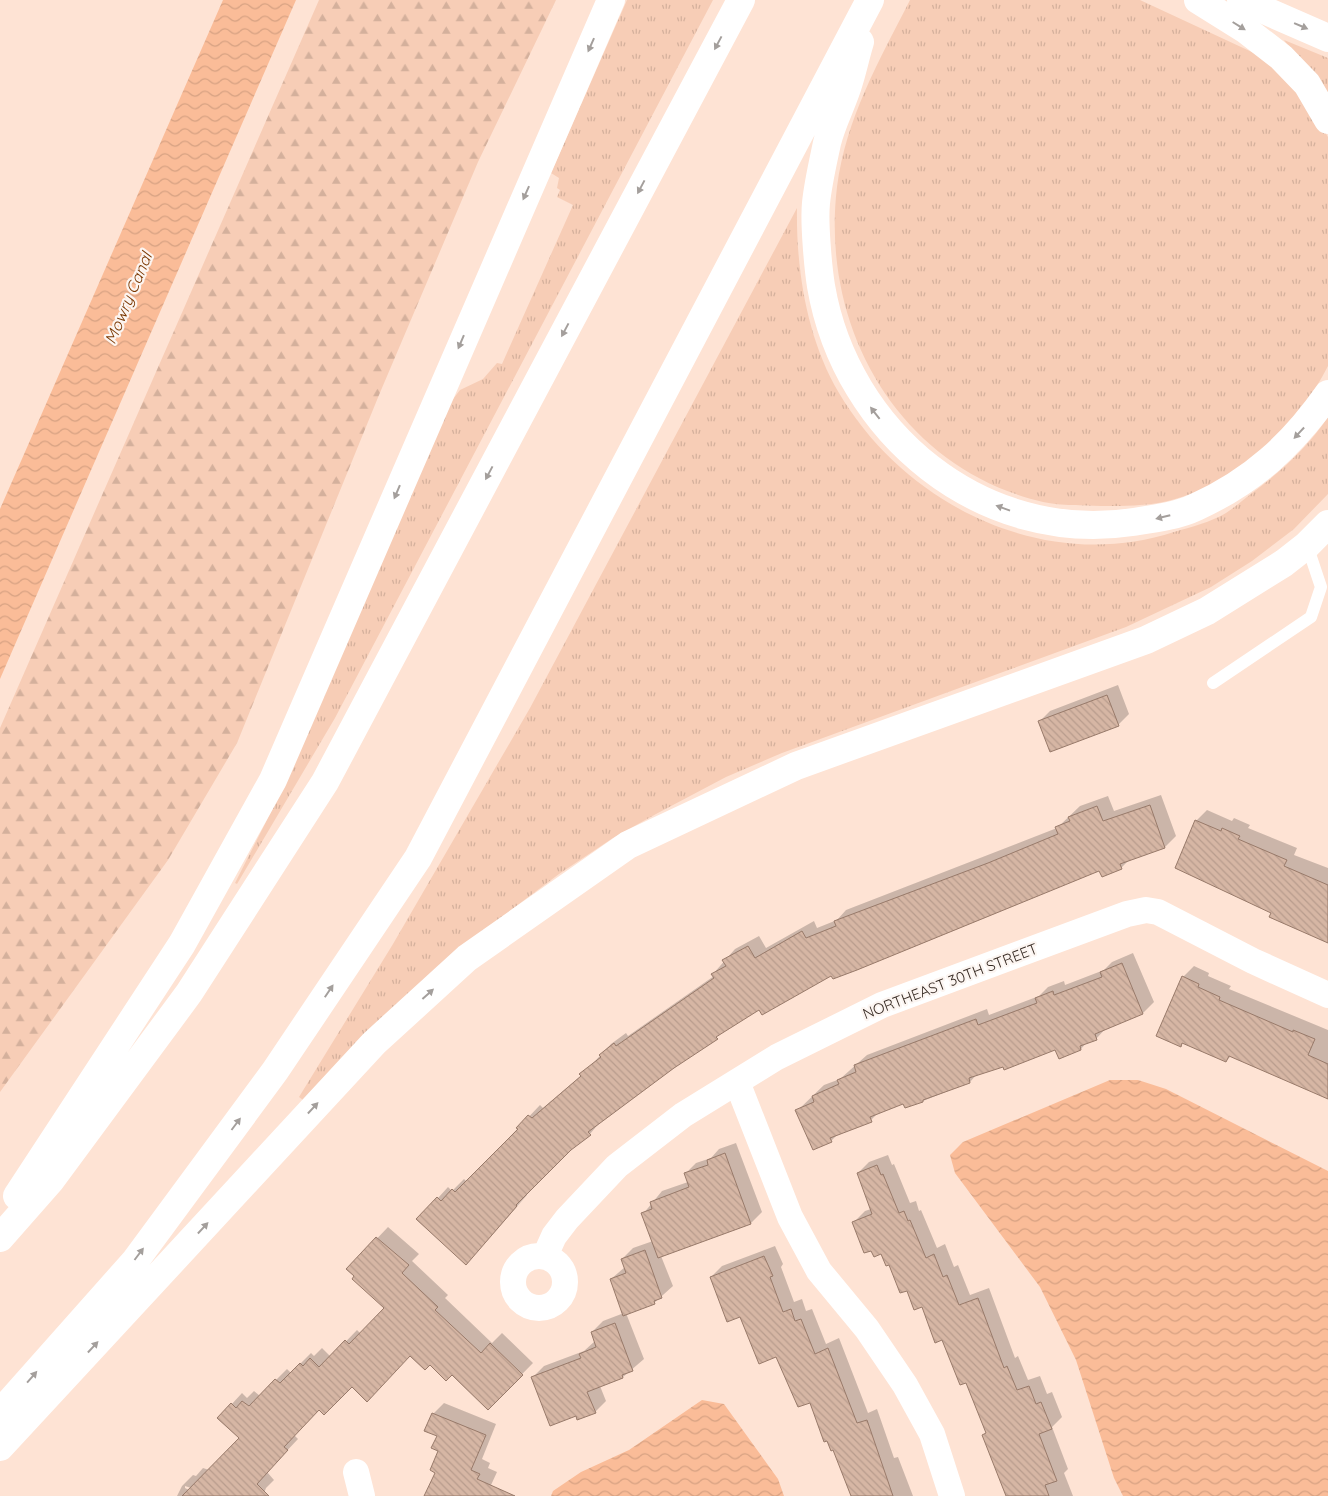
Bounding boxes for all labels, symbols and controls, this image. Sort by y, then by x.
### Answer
one-way arrow [1232,21,1245,31]
one-way arrow [1294,22,1308,30]
one-way arrow [714,36,722,50]
one-way arrow [587,38,595,52]
one-way arrow [637,180,646,193]
one-way arrow [521,186,529,200]
water label: Mowry Canal [100,247,157,347]
one-way arrow [561,323,569,337]
one-way arrow [457,335,465,349]
one-way arrow [870,406,880,420]
one-way arrow [1293,426,1305,438]
one-way arrow [485,466,493,481]
one-way arrow [392,485,400,499]
one-way arrow [995,504,1010,512]
one-way arrow [1155,513,1170,521]
street label: NORTHEAST 30TH STREET [860,939,1040,1023]
one-way arrow [324,984,334,997]
one-way arrow [422,988,434,1000]
one-way arrow [307,1103,319,1115]
one-way arrow [231,1117,241,1131]
one-way arrow [197,1222,209,1234]
one-way arrow [134,1248,145,1261]
one-way arrow [87,1340,98,1353]
one-way arrow [26,1371,38,1383]

